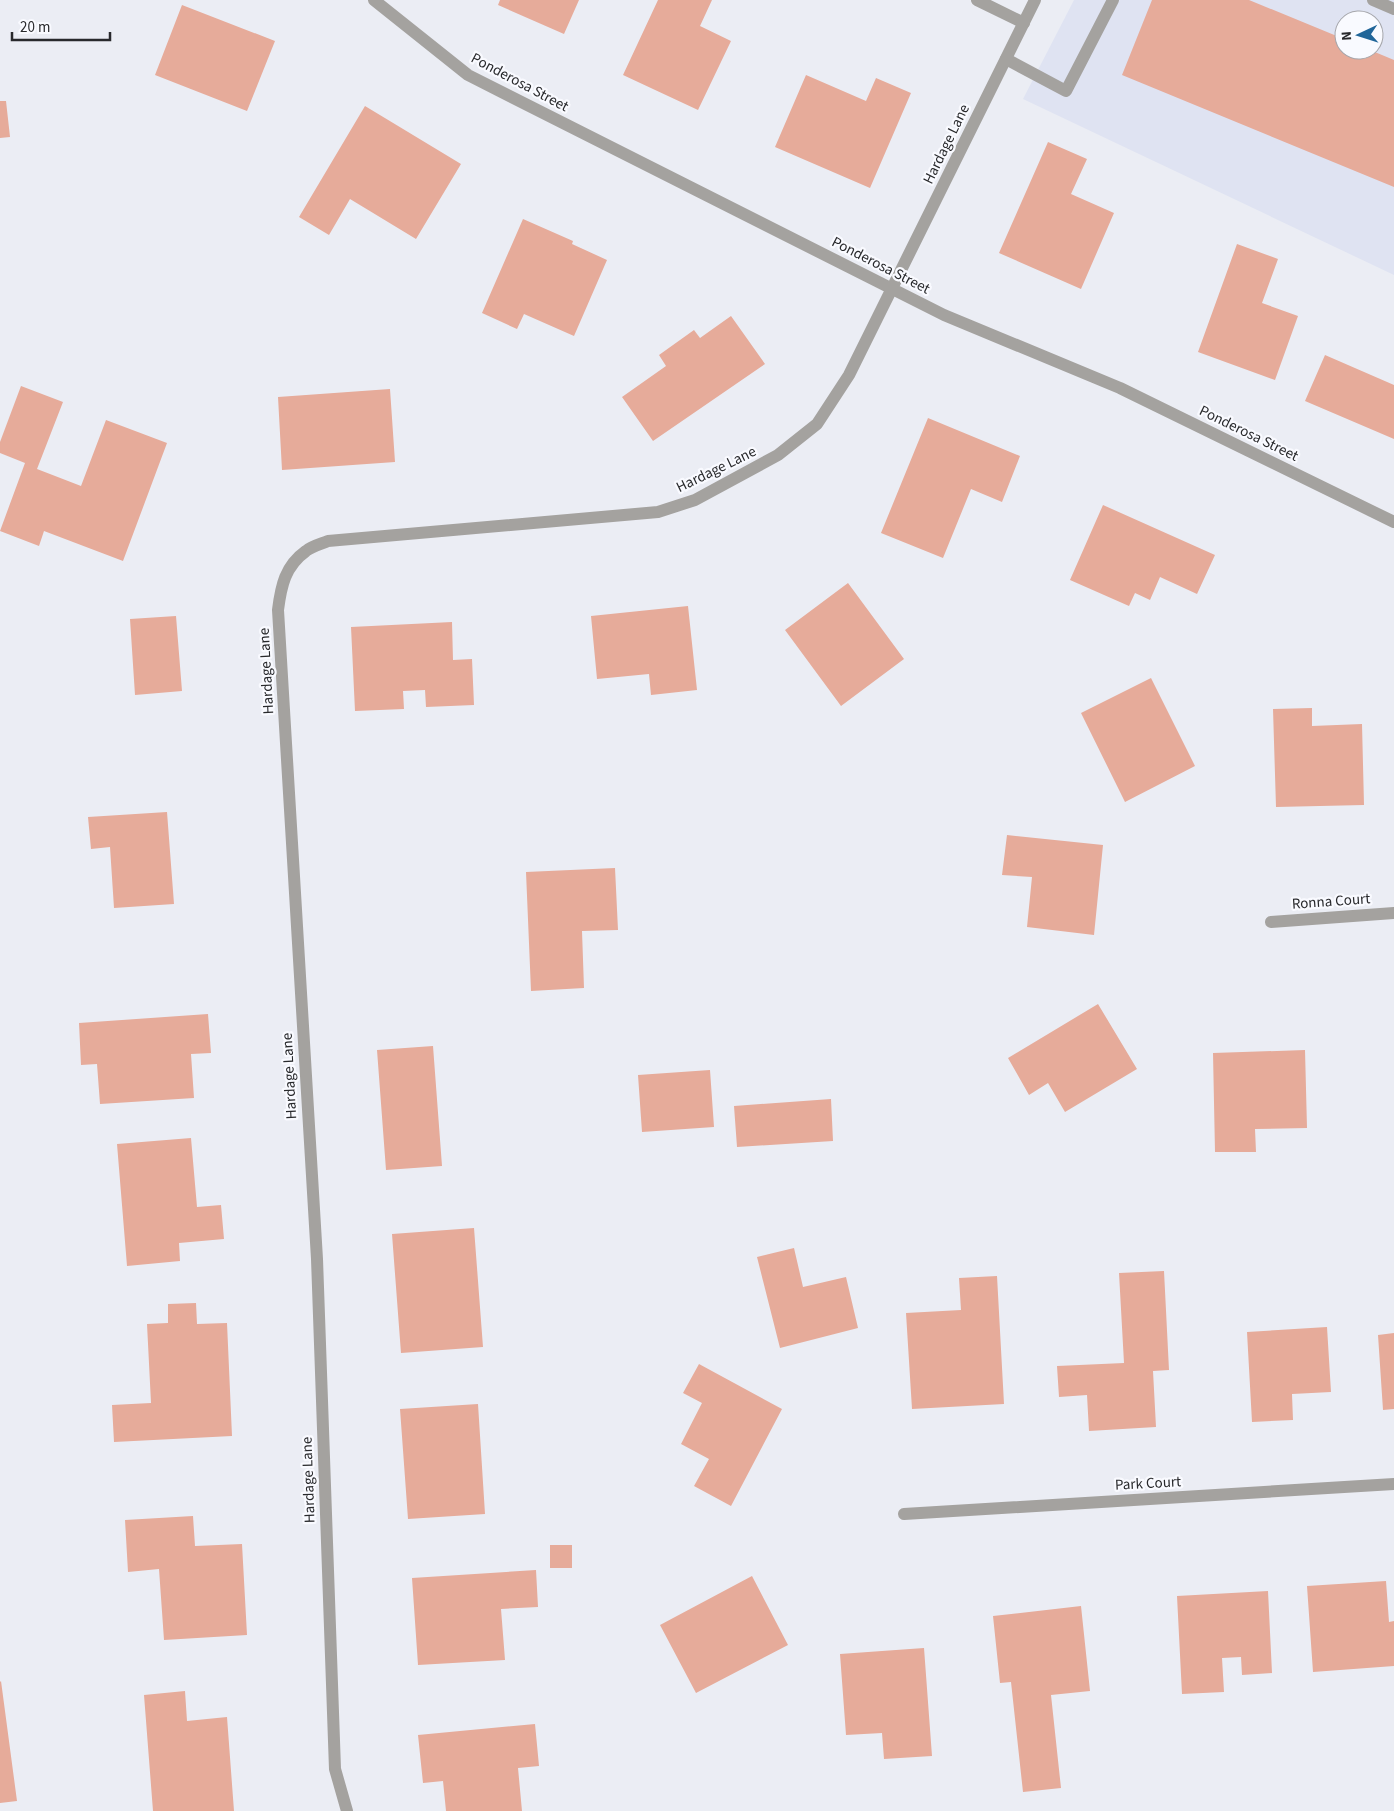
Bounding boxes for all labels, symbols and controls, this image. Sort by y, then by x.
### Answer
scale bar [12,10,110,42]
north arrow [1334,10,1384,60]
text: 20 m [20,17,50,38]
text: N [1337,30,1357,41]
street label: Ponderosa Street [467,48,572,117]
street label: Hardage Lane [918,101,975,188]
street label: Ponderosa Street [828,232,934,299]
street label: Ponderosa Street [1196,400,1302,467]
street label: Hardage Lane [673,441,760,498]
street label: Hardage Lane [254,627,279,715]
street label: Ronna Court [1291,888,1371,915]
street label: Hardage Lane [277,1032,302,1120]
street label: Hardage Lane [296,1436,321,1524]
street label: Park Court [1114,1471,1182,1496]

